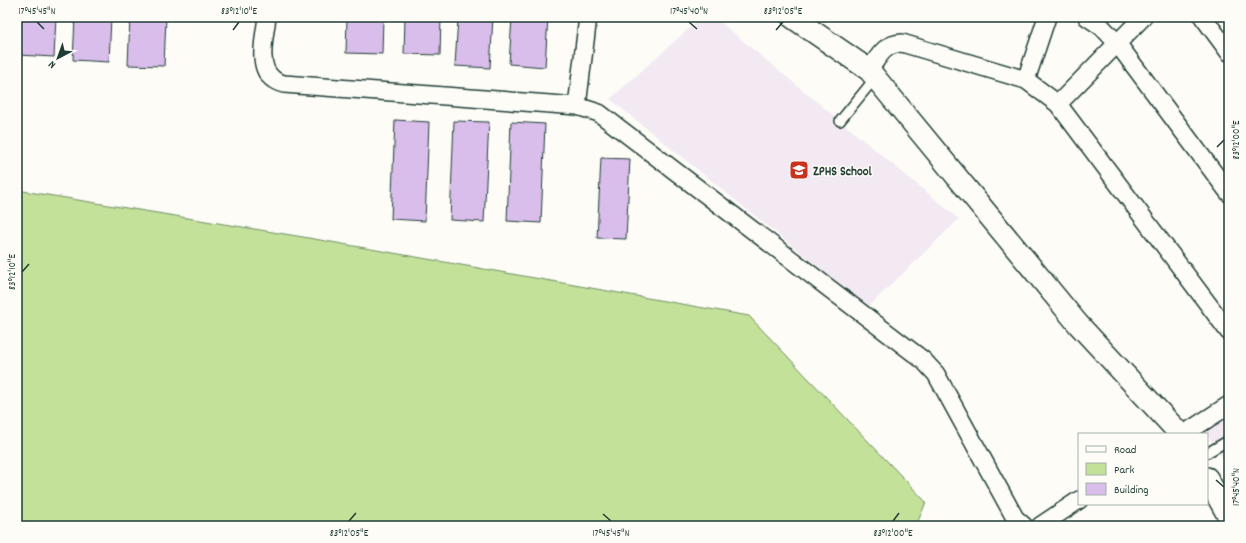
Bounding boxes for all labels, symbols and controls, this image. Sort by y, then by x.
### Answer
text: 17°45'45"N [18,5,56,19]
text: 83°12'10"E [221,5,257,19]
text: 17°45'40"N [670,5,708,19]
text: 83°12'05"E [764,5,803,19]
north arrow [38,38,78,78]
text: N [45,56,60,72]
text: 83°12'00"E [1230,120,1244,160]
school or university icon: ZPHS School [788,159,810,181]
place label: ZPHS School [813,163,872,182]
text: 83°12'10"E [6,254,20,290]
legend [1078,433,1208,505]
text: Road [1114,442,1136,459]
text: Park [1114,462,1135,479]
text: 17°45'40"N [1230,468,1244,506]
text: Building [1114,482,1149,499]
text: 83°12'05"E [330,527,369,541]
text: 17°45'45"N [592,527,630,541]
text: 83°12'00"E [873,527,913,541]

